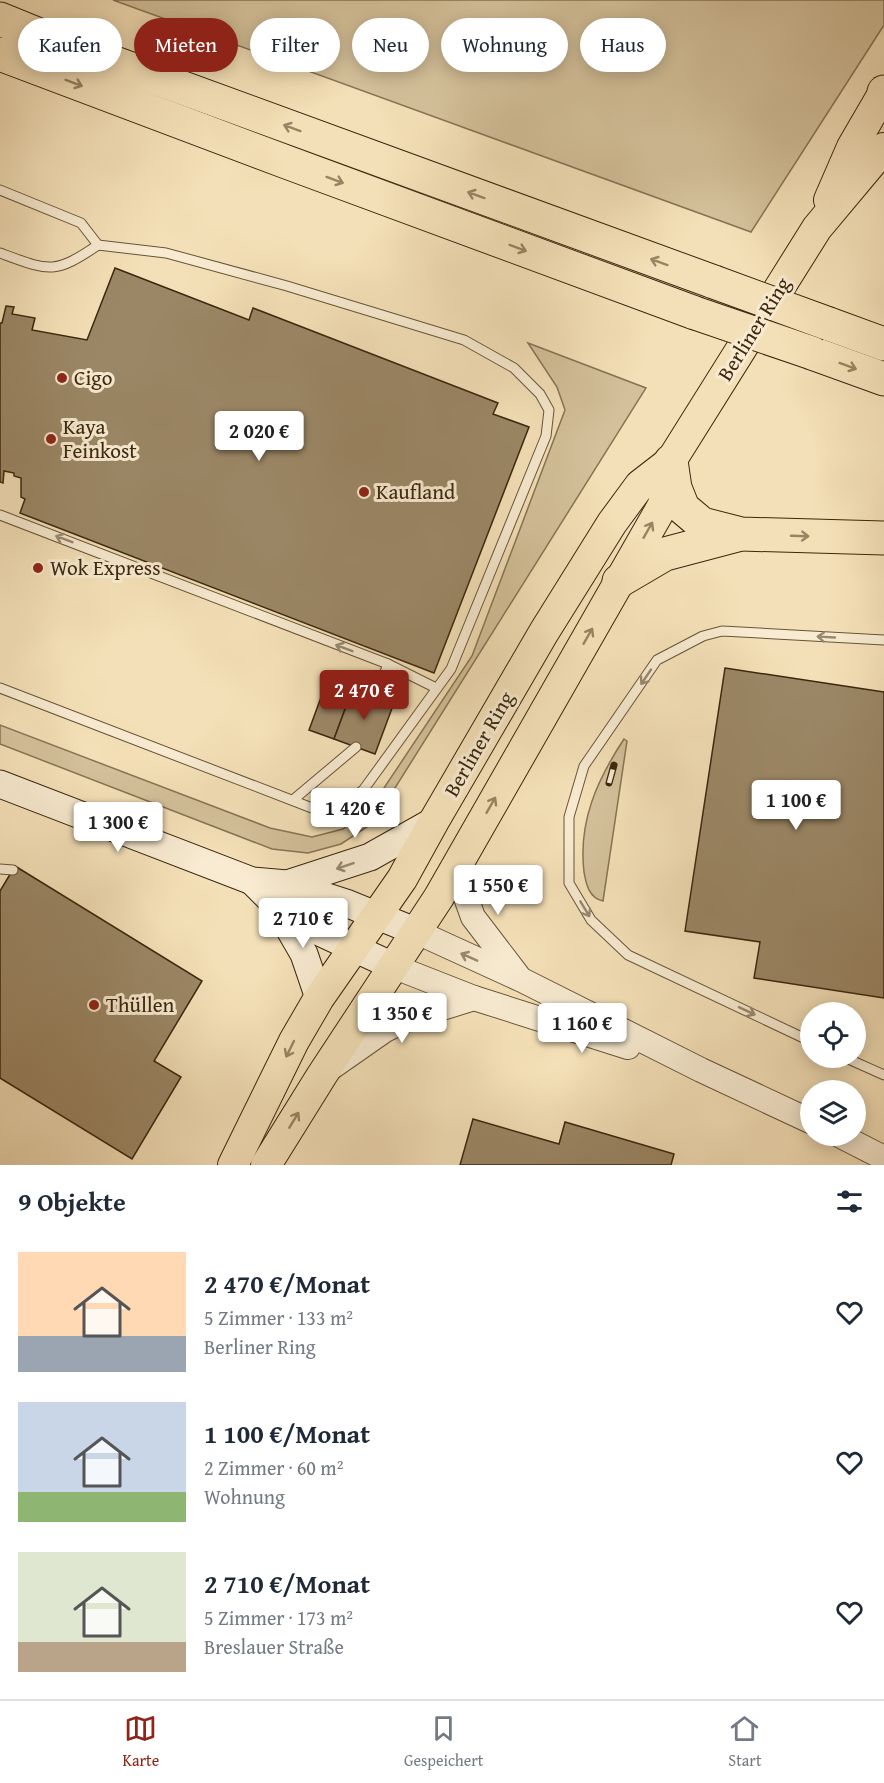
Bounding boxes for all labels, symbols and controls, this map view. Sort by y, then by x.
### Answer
chip: Kaufen [18,18,122,72]
chip: Mieten [134,18,238,72]
chip: Filter [250,18,340,72]
chip: Neu [352,18,429,72]
chip: Wohnung [441,18,568,72]
chip: Haus [580,18,666,72]
one-way arrow [64,78,83,89]
one-way arrow [283,122,302,133]
one-way arrow [326,176,344,187]
one-way arrow [467,189,485,200]
one-way arrow [509,243,527,254]
one-way arrow [650,256,669,267]
street label: Berliner Ring [709,270,798,387]
one-way arrow [838,361,857,372]
place label: Cigo [74,362,112,393]
marker: Cigo [55,371,69,385]
place label: Kaya Feinkost [63,411,137,466]
pin: 2 020 € [204,411,314,462]
text: 2 020 € [229,416,289,445]
marker: Kaya Feinkost [44,432,58,446]
place label: Kaufland [376,476,456,507]
marker: Kaufland [357,485,371,499]
one-way arrow [643,522,655,539]
one-way arrow [789,530,809,541]
one-way arrow [55,533,74,544]
place label: Wok Express [50,552,161,583]
marker: Wok Express [31,561,45,575]
one-way arrow [582,628,594,645]
one-way arrow [816,631,836,642]
one-way arrow [335,641,354,652]
one-way arrow [640,668,652,684]
pin: 2 470 € [309,670,419,721]
text: 2 470 € [334,675,394,704]
street label: Berliner Ring [436,685,522,802]
pin: 1 100 € [741,780,851,831]
text: 1 100 € [766,785,826,814]
pin: 1 420 € [300,788,410,839]
text: 1 420 € [325,793,385,822]
one-way arrow [486,796,497,814]
pin: 1 300 € [63,802,173,853]
text: 1 300 € [88,807,148,836]
one-way arrow [336,862,355,873]
pin: 1 550 € [443,865,553,916]
text: 1 550 € [468,870,528,899]
pin: 2 710 € [248,898,358,949]
one-way arrow [579,900,591,917]
text: 2 710 € [273,903,333,932]
one-way arrow [460,951,478,962]
place label: Thüllen [106,989,175,1020]
pin: 1 350 € [347,993,457,1044]
marker: Thüllen [87,998,101,1012]
text: 1 350 € [372,998,432,1027]
map controls [800,1002,866,1146]
button: locate [800,1002,866,1068]
pin: 1 160 € [527,1003,637,1054]
one-way arrow [737,1006,755,1017]
text: 1 160 € [552,1008,612,1037]
one-way arrow [284,1039,295,1057]
button: layers [800,1080,866,1146]
one-way arrow [288,1112,300,1129]
text: 9 Objekte [18,1182,126,1221]
icon: filters [833,1185,866,1218]
text: 2 470 €/Monat [204,1264,370,1303]
icon: home [66,1276,138,1348]
icon: heart [833,1296,866,1329]
text: 5 Zimmer · 133 m² [204,1303,353,1332]
text: Berliner Ring [204,1332,316,1361]
text: 1 100 €/Monat [204,1414,370,1453]
icon: home [66,1426,138,1498]
icon: heart [833,1446,866,1479]
text: 2 Zimmer · 60 m² [204,1453,343,1482]
text: Wohnung [204,1482,285,1511]
text: 2 710 €/Monat [204,1564,370,1603]
icon: home [66,1576,138,1648]
icon: heart [833,1596,866,1629]
text: 5 Zimmer · 173 m² [204,1603,353,1632]
text: Breslauer Straße [204,1632,344,1661]
tab: Karte [122,1712,159,1772]
tab: Gespeichert [404,1712,484,1772]
tab: Start [728,1712,762,1772]

